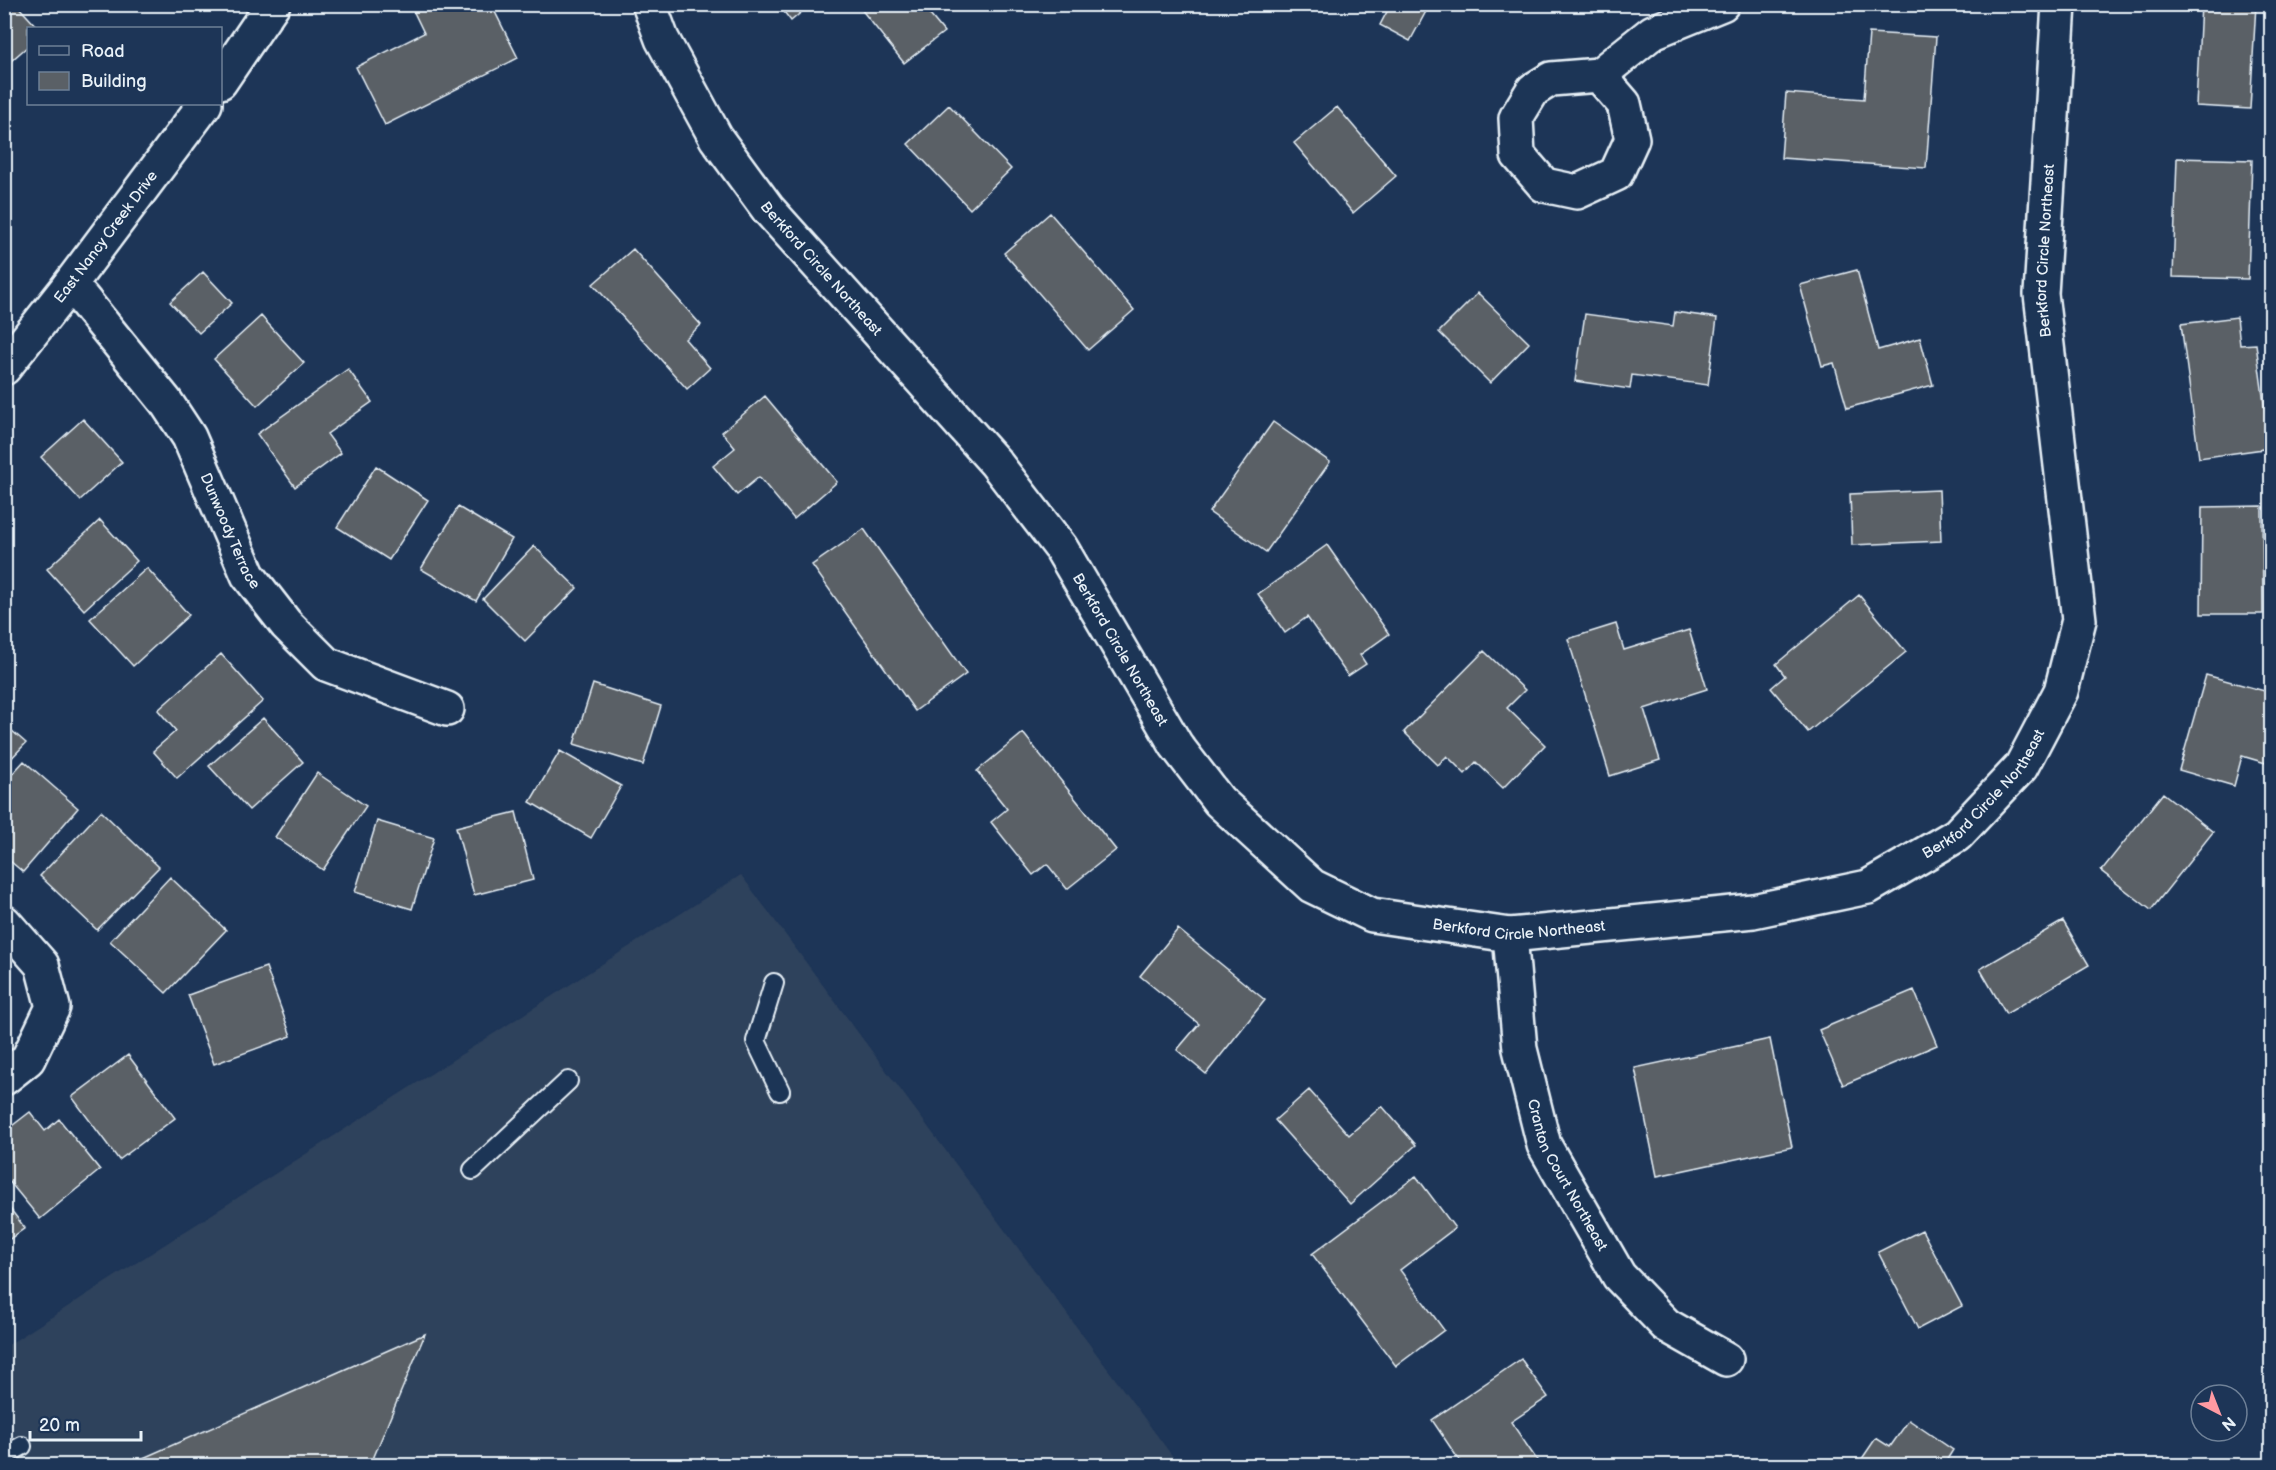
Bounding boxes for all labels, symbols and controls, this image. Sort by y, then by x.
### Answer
legend [27,27,222,105]
text: Road [81,41,125,62]
text: Building [81,71,147,92]
street label: Berkford Circle Northeast [2032,163,2059,338]
street label: East Nancy Creek Drive [50,167,162,307]
street label: Berkford Circle Northeast [756,198,886,340]
street label: Dunwoody Terrace [196,470,264,593]
street label: Berkford Circle Northeast [1068,570,1172,730]
street label: Berkford Circle Northeast [1919,726,2049,863]
street label: Berkford Circle Northeast [1431,915,1607,945]
street label: Cranton Court Northeast [1523,1097,1612,1255]
north arrow [2189,1383,2249,1443]
scale bar [30,1404,141,1442]
text: N [2217,1412,2239,1434]
text: 20 m [39,1415,80,1436]

